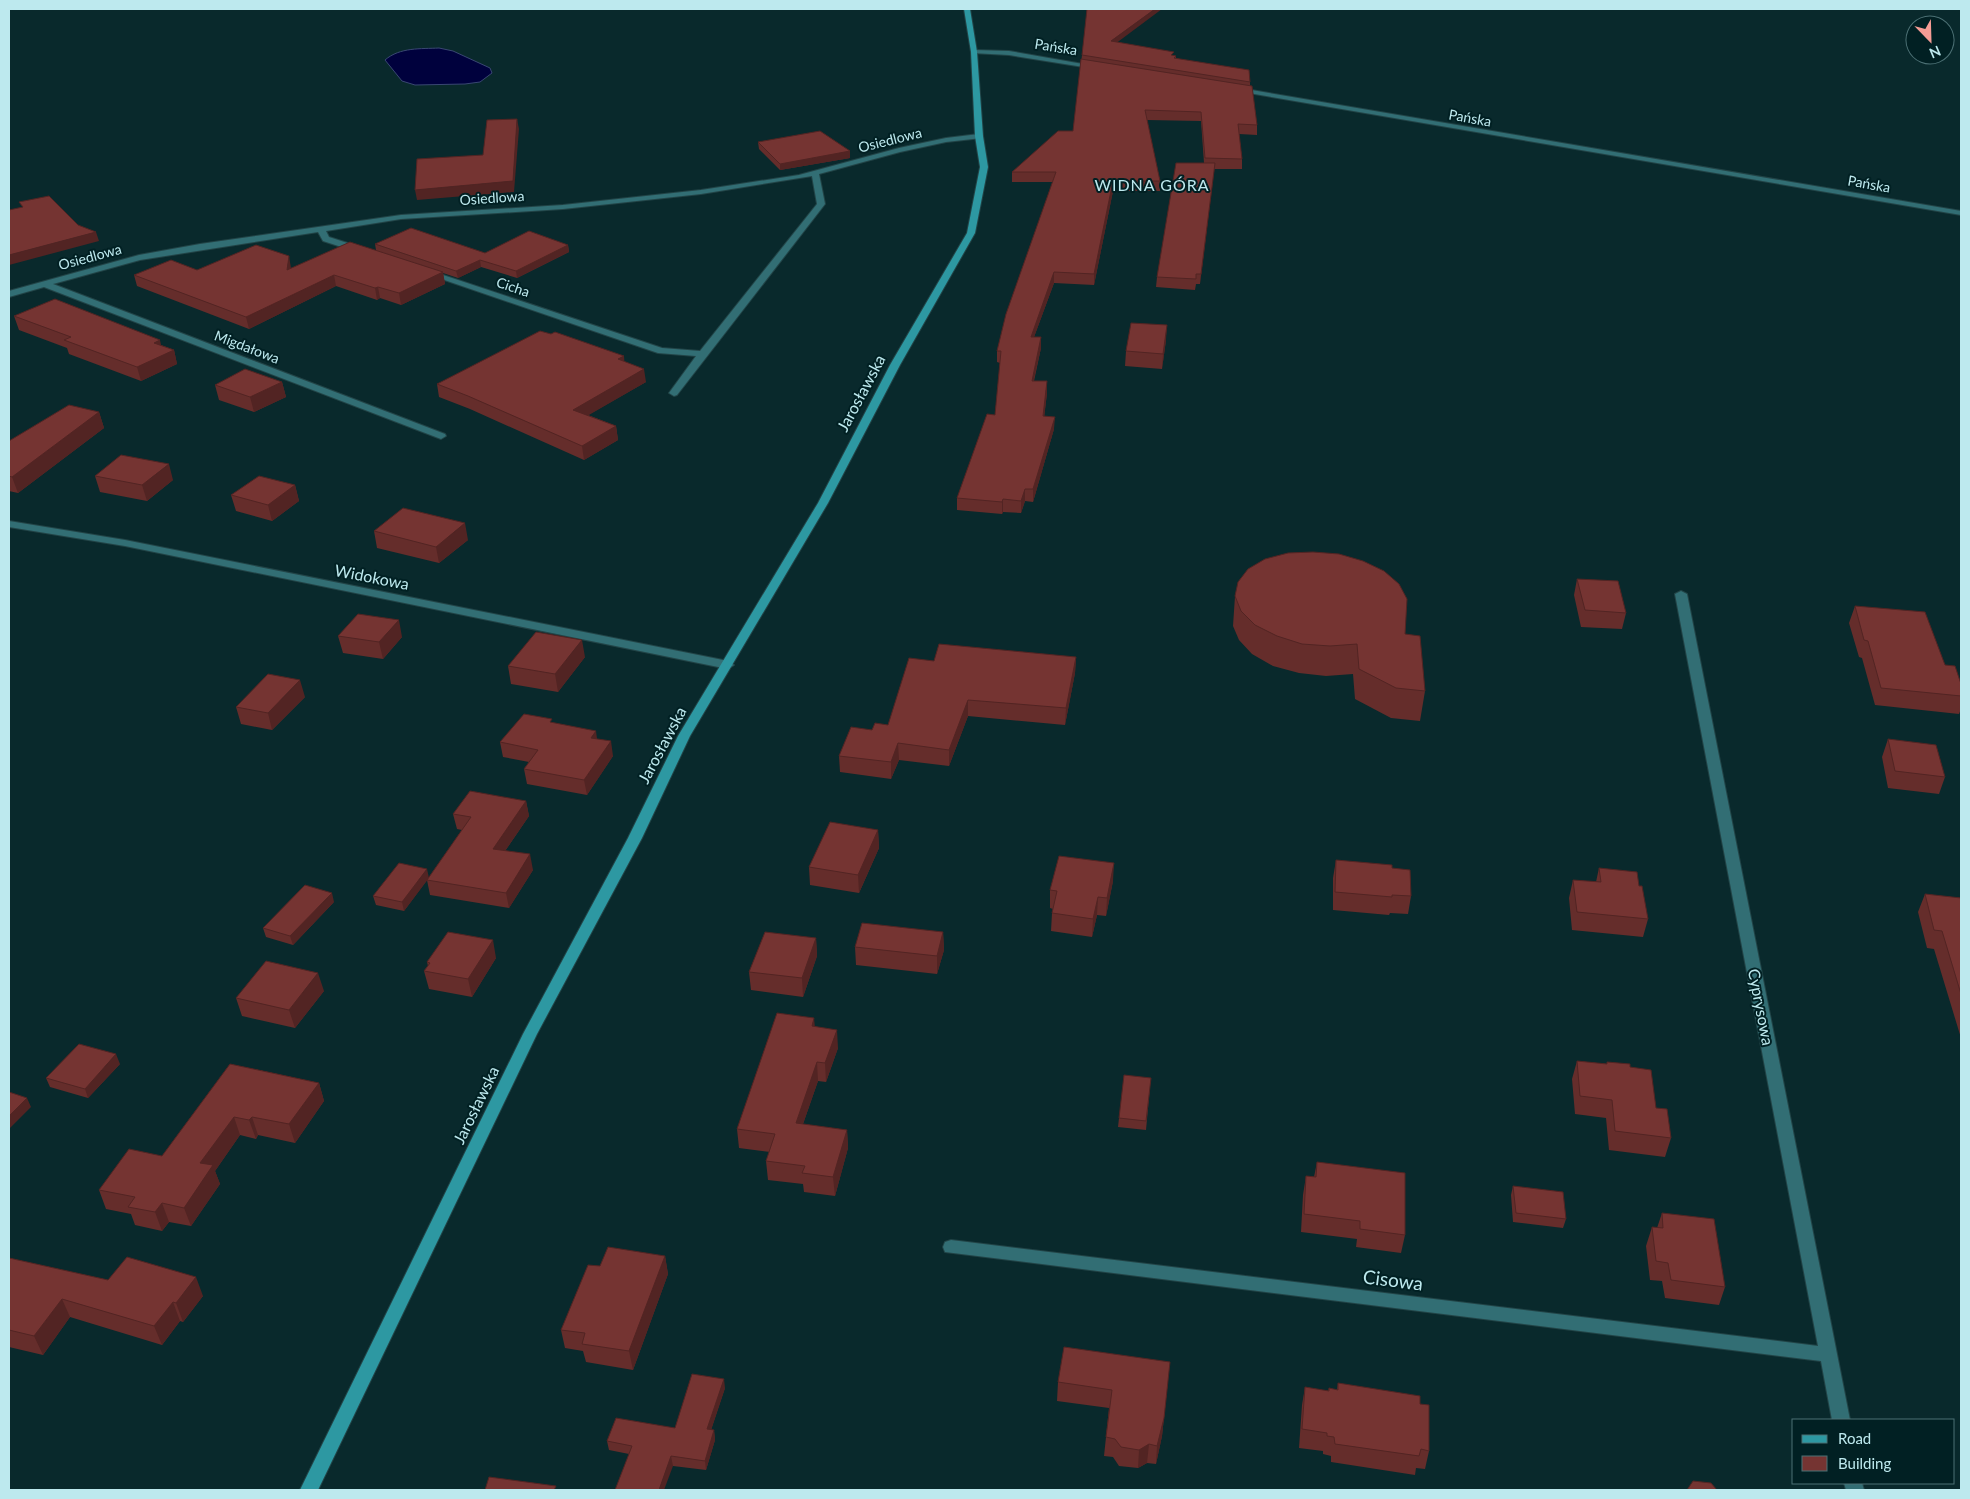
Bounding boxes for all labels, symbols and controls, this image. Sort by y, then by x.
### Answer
north arrow [1905,15,1955,65]
street label: Pańska [1033,35,1079,58]
text: N [1927,42,1944,62]
street label: Pańska [1447,105,1493,130]
street label: Osiedlowa [856,123,923,156]
street label: Pańska [1846,171,1892,196]
district label: WIDNA GÓRA [1094,175,1210,194]
street label: Osiedlowa [459,187,525,208]
street label: Osiedlowa [56,240,123,273]
street label: Cicha [494,273,532,300]
street label: Migdałowa [212,326,282,367]
street label: Jarosławska [832,351,889,434]
street label: Widokowa [333,560,411,593]
street label: Jarosławska [633,703,690,786]
street label: Cyprysowa [1745,967,1778,1047]
street label: Jarosławska [449,1063,503,1147]
street label: Cisowa [1362,1264,1424,1295]
legend [1792,1419,1955,1484]
text: Road [1838,1429,1871,1447]
text: Building [1838,1454,1891,1472]

